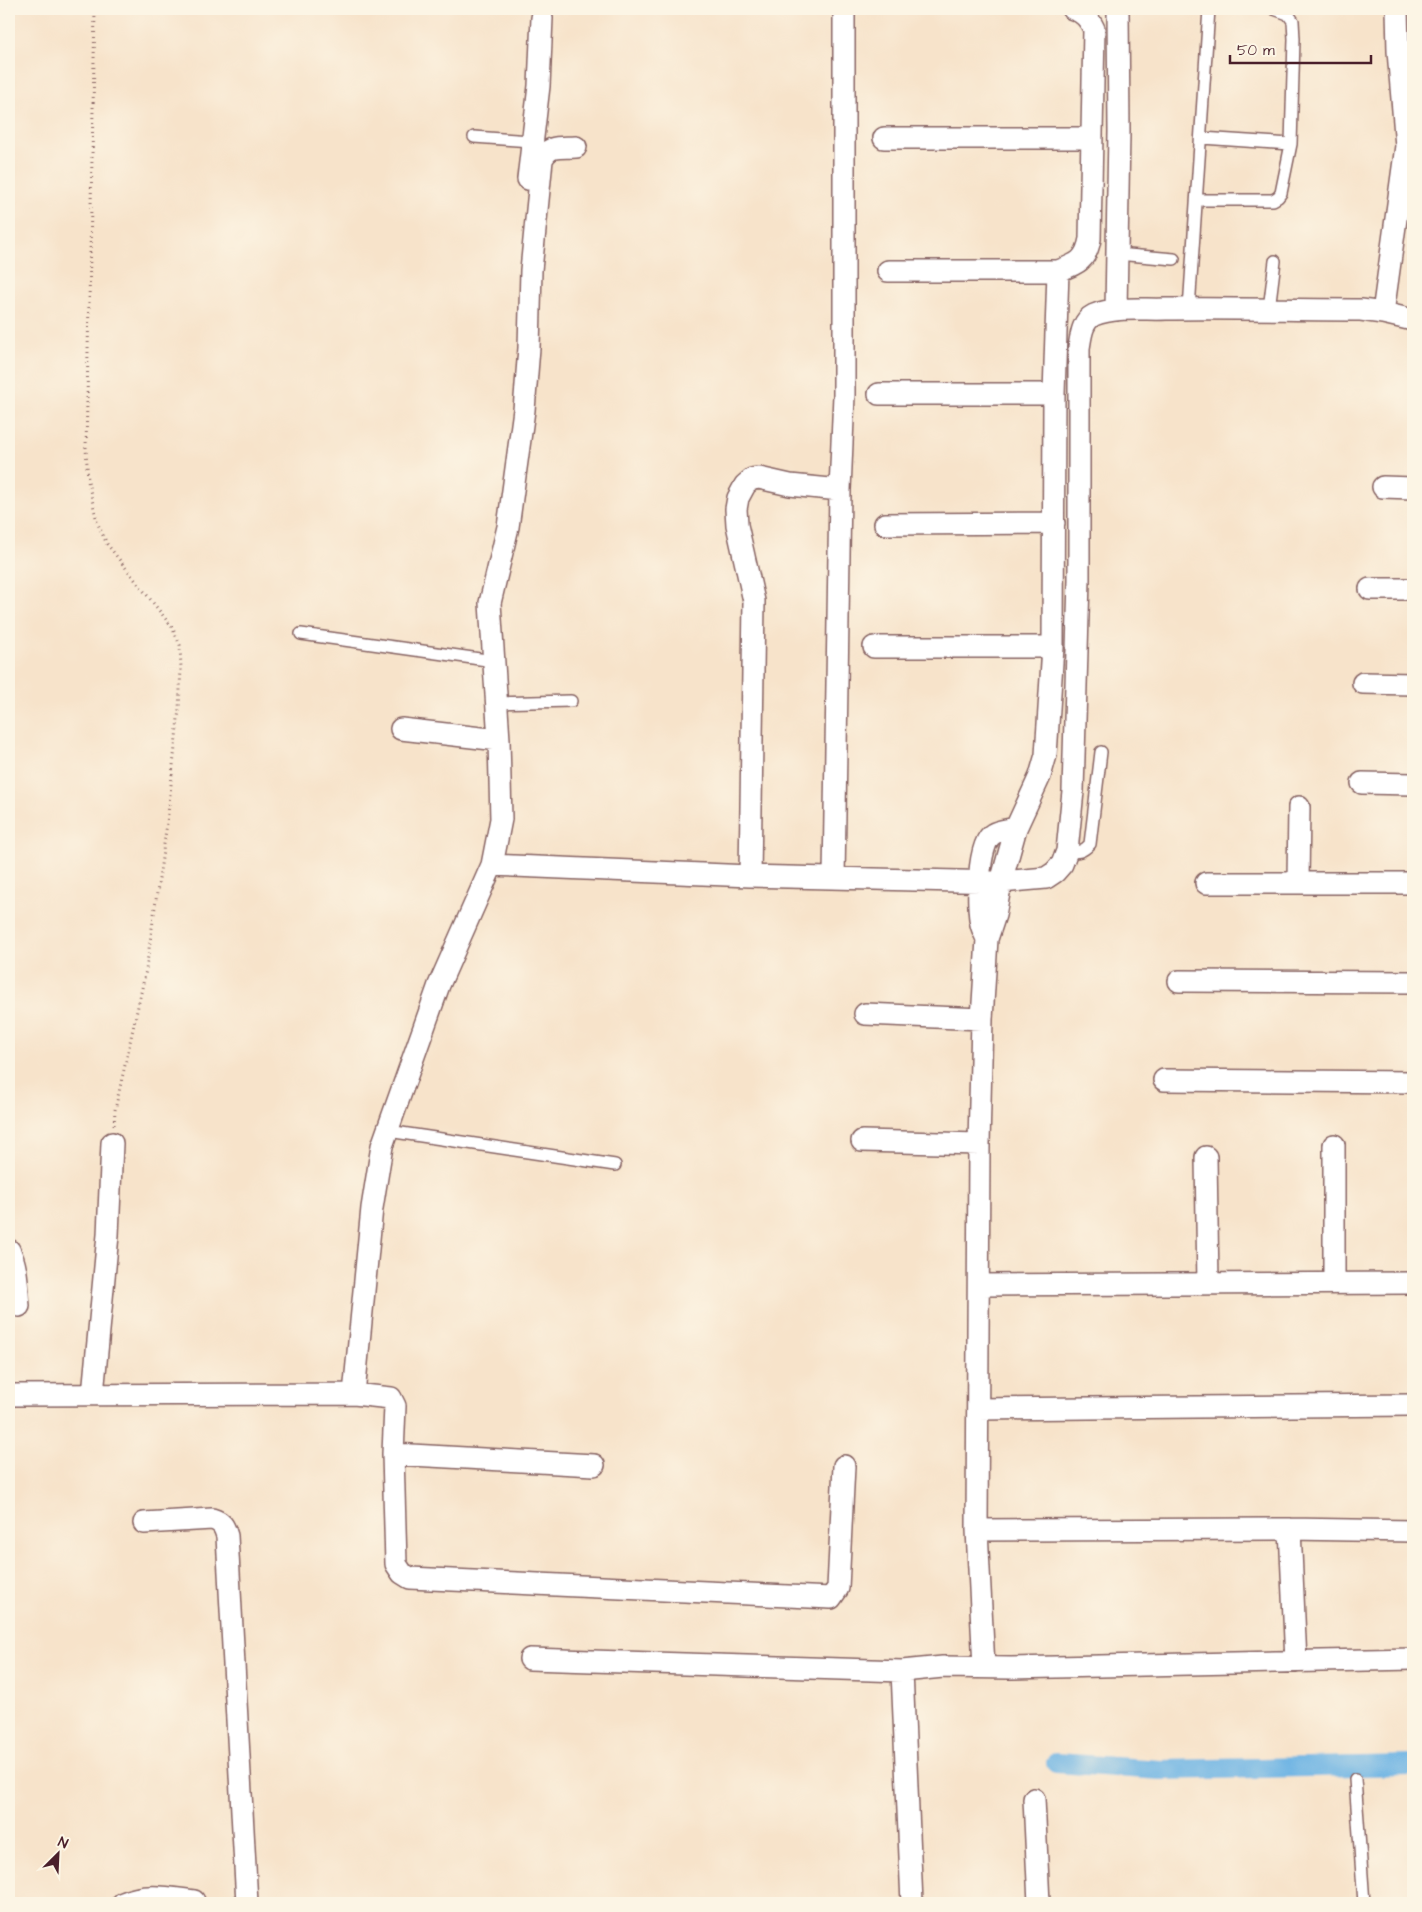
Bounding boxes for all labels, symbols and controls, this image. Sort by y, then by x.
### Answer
scale bar [1230,32,1371,64]
text: 50 m [1237,40,1275,61]
north arrow [32,1830,82,1880]
text: N [55,1832,71,1854]

